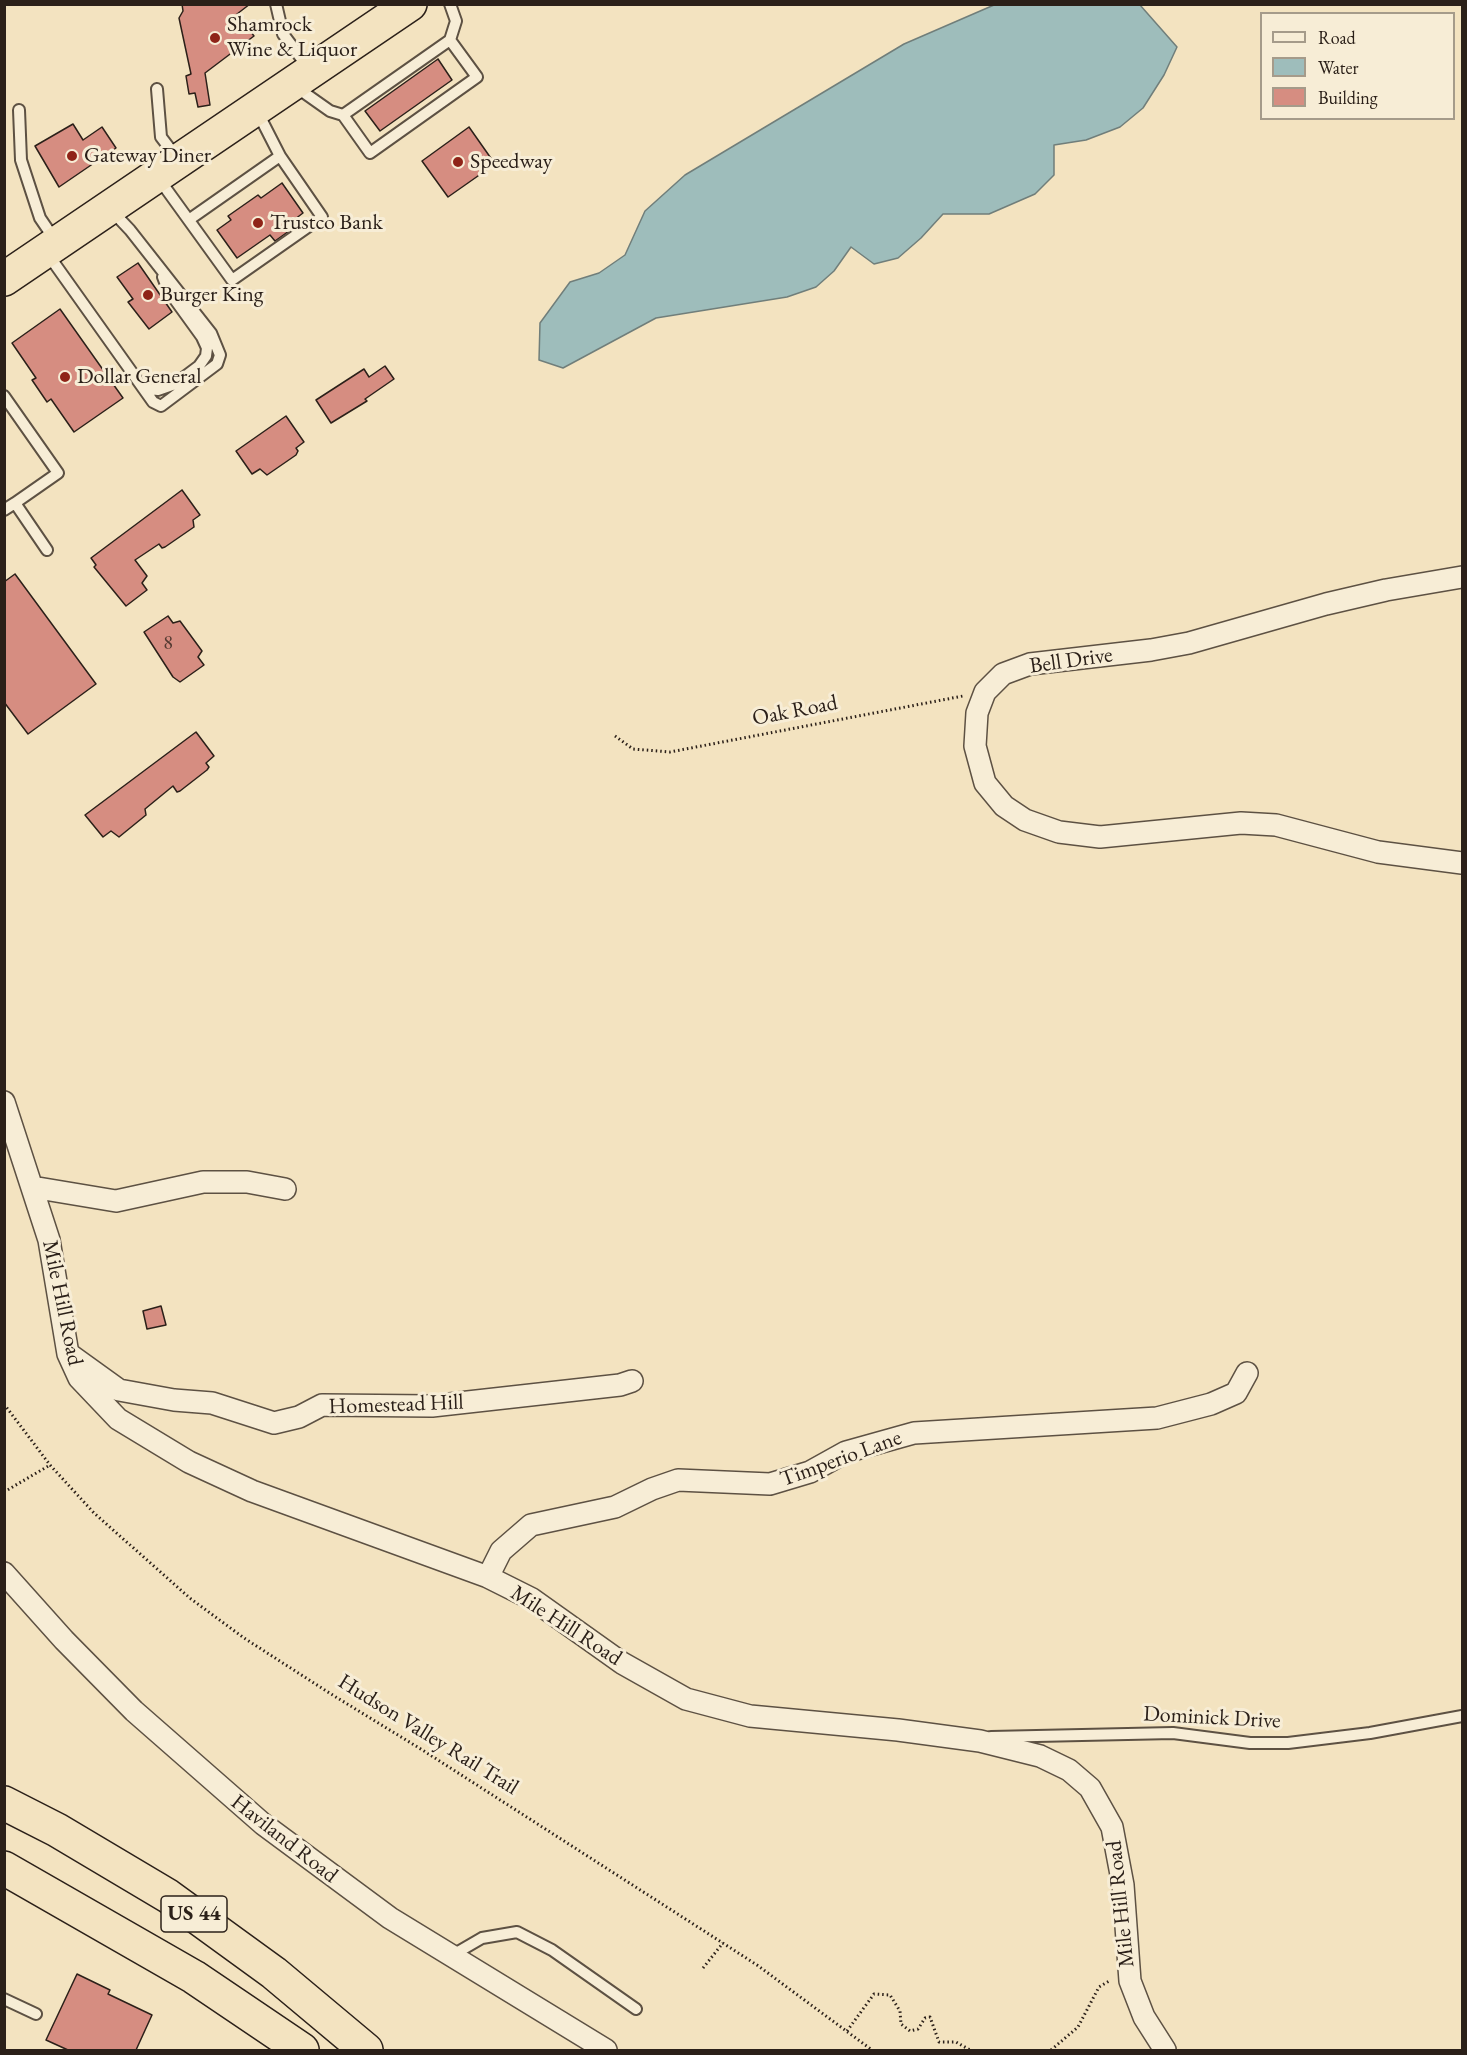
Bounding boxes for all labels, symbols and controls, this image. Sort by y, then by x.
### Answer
place label: Shamrock Wine & Liquor [227,12,357,63]
legend [1260,12,1455,120]
text: Road [1318,26,1356,49]
marker: Shamrock Wine & Liquor [208,31,222,45]
text: Water [1318,56,1359,79]
text: Building [1318,86,1378,109]
place label: Gateway Diner [84,143,211,169]
marker: Gateway Diner [65,149,79,163]
place label: Speedway [470,149,552,175]
marker: Speedway [451,155,465,169]
place label: Trustco Bank [270,210,383,236]
marker: Trustco Bank [251,216,265,230]
place label: Burger King [160,282,263,308]
marker: Burger King [141,288,155,302]
place label: Dollar General [77,364,201,390]
marker: Dollar General [58,370,72,384]
house number: 8 [163,632,173,656]
street label: Bell Drive [1028,642,1114,680]
street label: Oak Road [750,690,840,732]
street label: Mile Hill Road [36,1238,88,1368]
street label: Homestead Hill [328,1389,464,1421]
street label: Timperio Lane [777,1425,905,1493]
street label: Mile Hill Road [505,1580,627,1672]
street label: Hudson Valley Rail Trail [333,1669,523,1801]
street label: Dominick Drive [1143,1701,1281,1735]
street label: Haviland Road [225,1789,343,1889]
street label: Mile Hill Road [1101,1839,1141,1969]
road number: US 44 [161,1896,227,1932]

